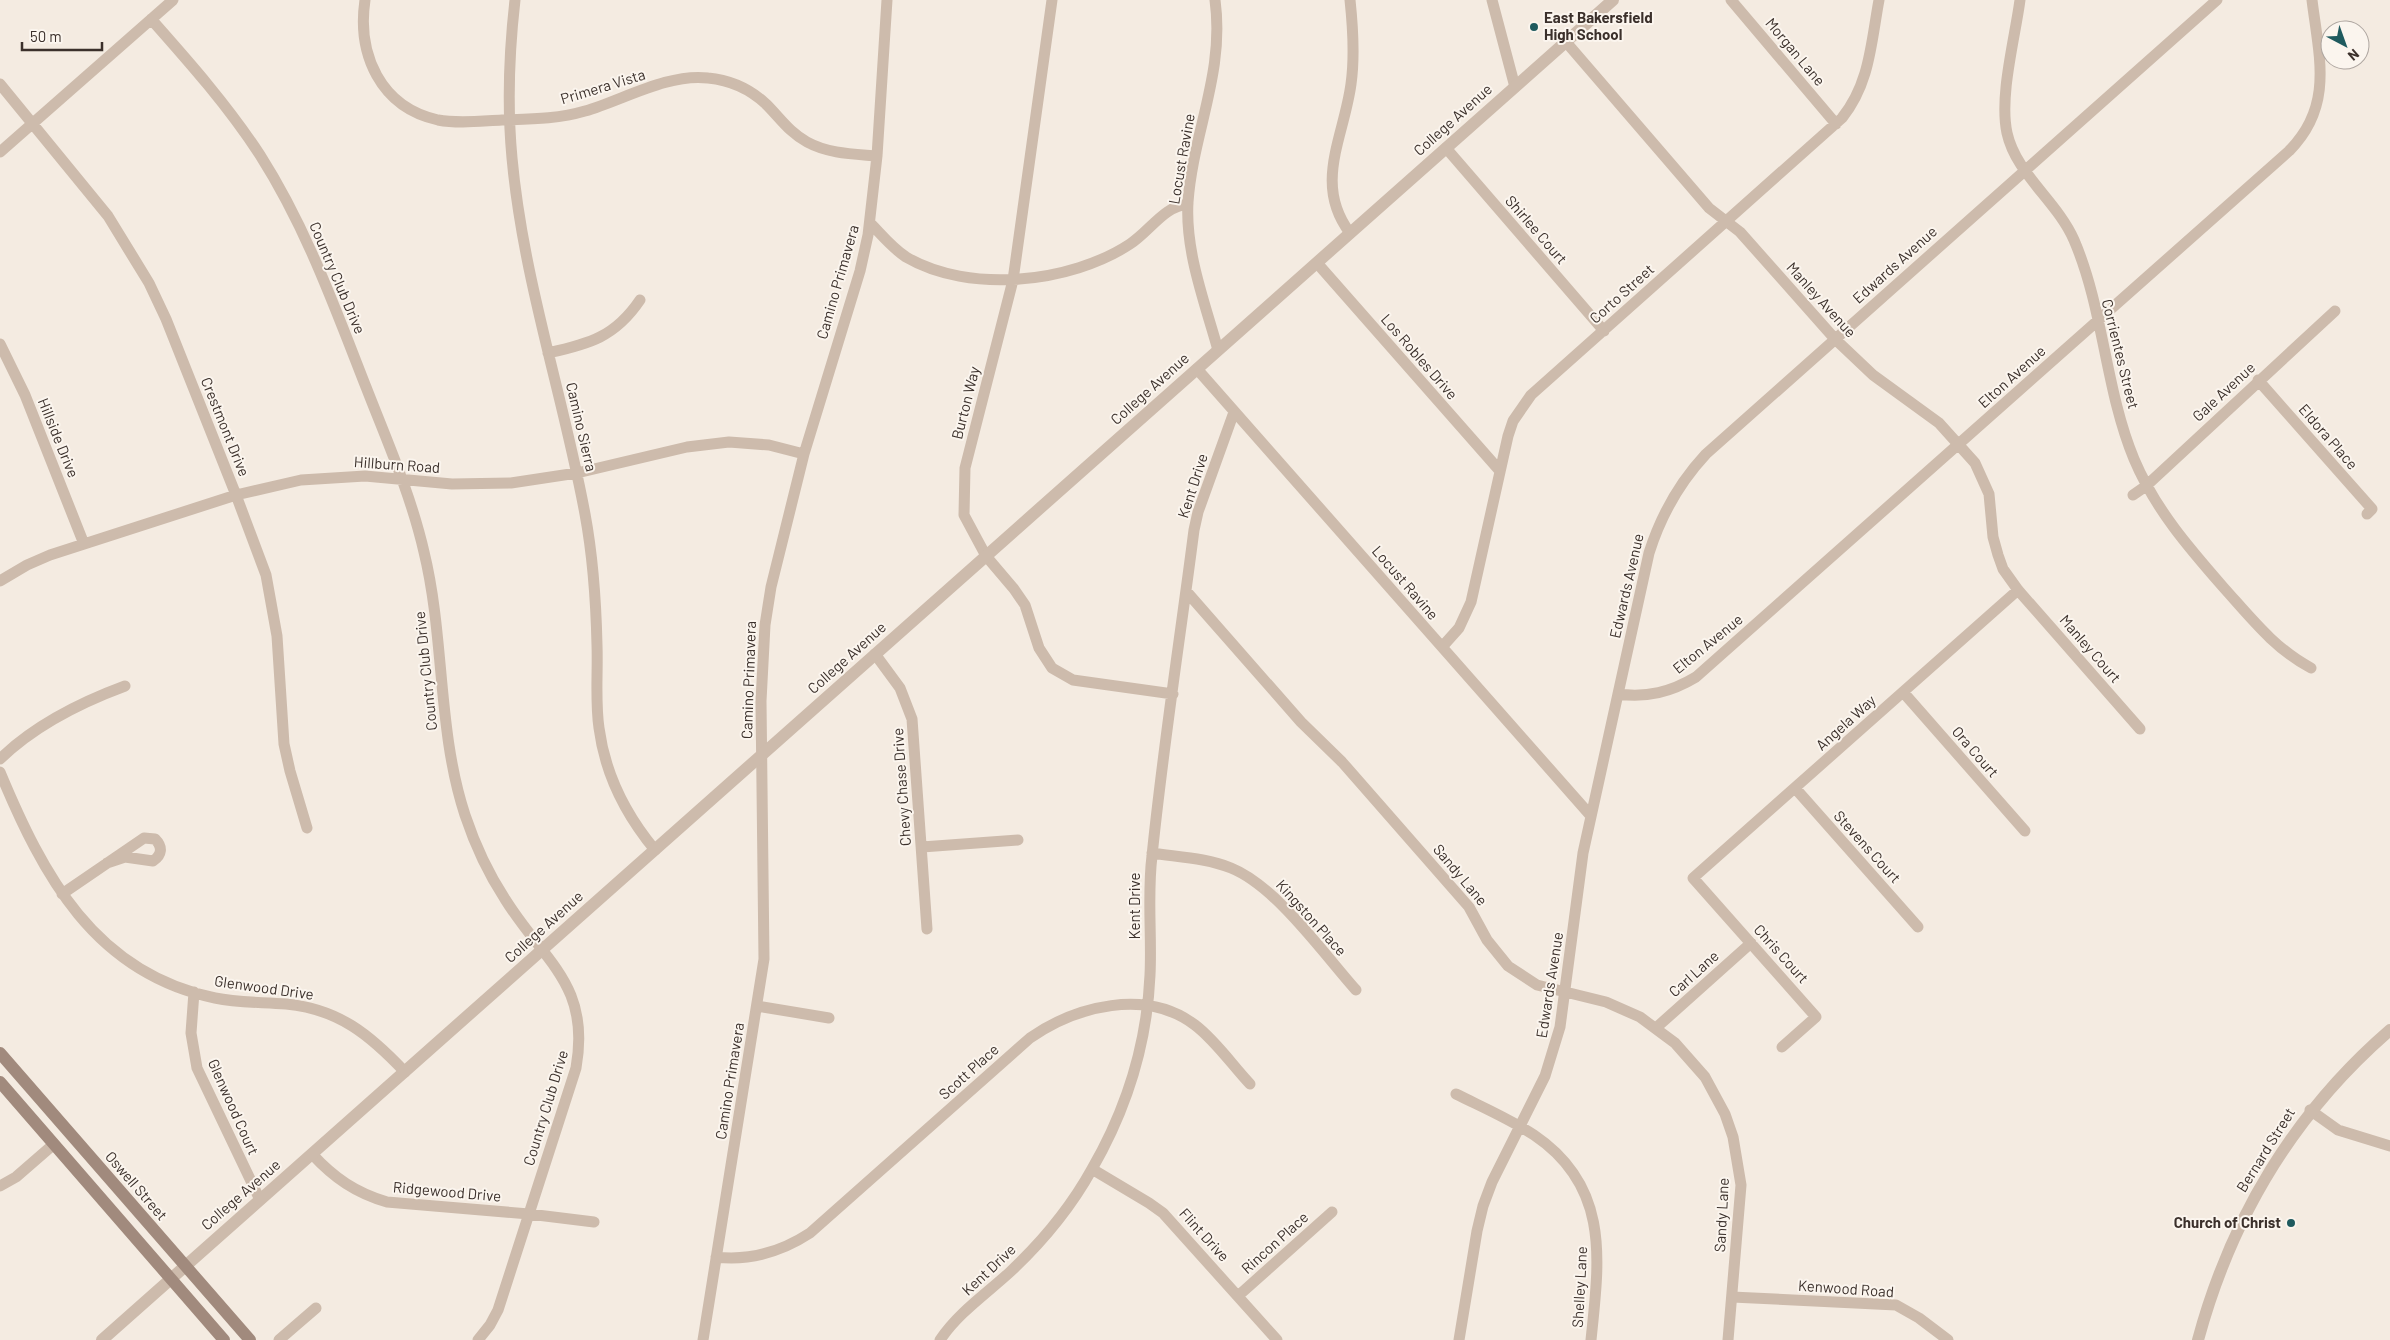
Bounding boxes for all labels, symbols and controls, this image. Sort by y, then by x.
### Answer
place label: East Bakersfield High School [1544,8,1653,43]
street label: Morgan Lane [1762,14,1829,89]
scale bar [22,20,102,52]
north arrow [2320,20,2370,70]
marker: East Bakersfield High School [1528,21,1540,33]
text: 50 m [30,27,62,45]
text: N [2345,46,2363,65]
street label: Primera Vista [558,65,647,107]
street label: College Avenue [1410,79,1495,159]
street label: Locust Ravine [1164,112,1198,206]
street label: Shirlee Court [1502,191,1571,267]
street label: Country Club Drive [306,219,370,336]
street label: Camino Primavera [812,222,862,341]
street label: Edwards Avenue [1849,222,1940,307]
street label: Manley Avenue [1783,258,1860,341]
street label: Corto Street [1585,260,1657,327]
street label: Corrientes Street [2099,297,2143,410]
street label: Los Robles Drive [1378,310,1462,403]
street label: Elton Avenue [1974,341,2049,411]
street label: College Avenue [1107,348,1192,428]
street label: Gale Avenue [2188,358,2258,425]
street label: Burton Way [947,364,983,441]
street label: Crestmont Drive [198,374,254,479]
street label: Camino Sierra [563,380,601,473]
street label: Hillside Drive [35,395,83,480]
street label: Eldora Place [2295,400,2362,473]
street label: Kent Drive [1173,451,1211,520]
street label: Hillburn Road [353,452,441,476]
street label: Edwards Avenue [1605,532,1647,640]
street label: Locust Ravine [1369,542,1443,623]
street label: Elton Avenue [1669,610,1746,677]
street label: Country Club Drive [410,611,440,732]
street label: Manley Court [2056,611,2125,686]
street label: College Avenue [804,617,889,697]
street label: Camino Primavera [737,621,759,739]
street label: Angela Way [1812,691,1879,754]
street label: Ora Court [1949,722,2003,781]
street label: Chevy Chase Drive [888,727,914,847]
street label: Stevens Court [1830,806,1905,886]
street label: Sandy Lane [1430,840,1492,909]
street label: Kent Drive [1125,873,1143,939]
street label: Kingston Place [1273,875,1351,959]
street label: College Avenue [501,886,586,966]
street label: Chris Court [1751,920,1813,987]
street label: Edwards Avenue [1532,931,1566,1039]
street label: Carl Lane [1665,946,1722,1000]
street label: Glenwood Drive [213,971,315,1003]
street label: Camino Primavera [711,1021,747,1141]
street label: Scott Place [935,1040,1002,1103]
street label: Country Club Drive [519,1048,571,1168]
street label: Glenwood Court [205,1056,263,1157]
street label: Bernard Street [2232,1104,2298,1195]
street label: Oswell Street [102,1147,172,1224]
street label: College Avenue [197,1155,284,1233]
street label: Ridgewood Drive [392,1177,502,1205]
street label: Sandy Lane [1710,1177,1732,1253]
street label: Flint Drive [1176,1204,1233,1265]
street label: Rincon Place [1237,1208,1311,1277]
place label: Church of Christ [2174,1213,2281,1231]
marker: Church of Christ [2285,1217,2297,1229]
street label: Kent Drive [958,1240,1019,1299]
street label: Shelley Lane [1568,1246,1590,1328]
street label: Kenwood Road [1797,1276,1895,1300]

